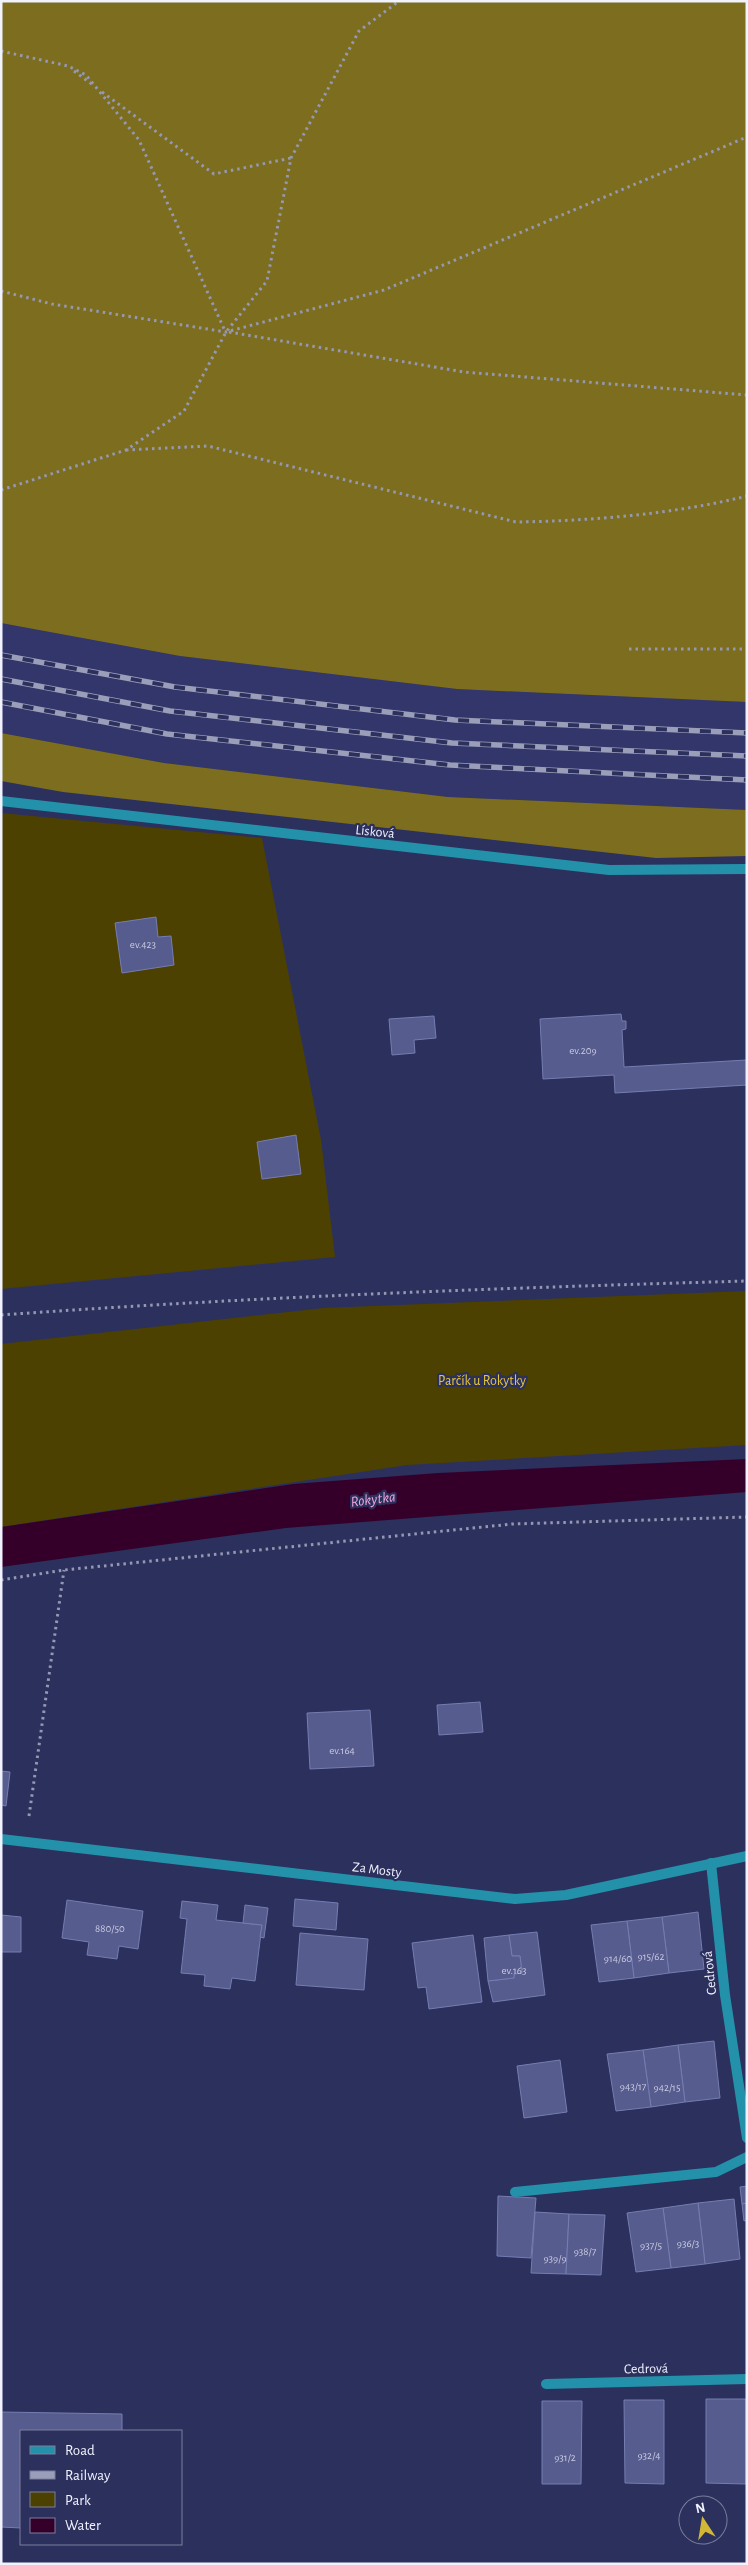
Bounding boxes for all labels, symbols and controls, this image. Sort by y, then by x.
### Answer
street label: Lísková [355,823,396,841]
house number: ev.423 [130,939,157,950]
house number: ev.209 [569,1045,597,1056]
park label: Parčík u Rokytky [438,1374,526,1388]
water label: Rokytka [350,1489,396,1510]
house number: ev.164 [329,1745,355,1756]
street label: Za Mosty [351,1860,402,1880]
house number: 880/50 [95,1923,125,1934]
street label: Cedrová [701,1950,719,1996]
house number: 915/62 [638,1951,664,1962]
house number: 914/60 [604,1953,632,1964]
house number: ev.163 [502,1965,527,1976]
house number: 943/17 [620,2081,647,2092]
house number: 942/15 [653,2082,681,2093]
house number: 936/3 [677,2238,700,2249]
house number: 937/5 [640,2240,662,2251]
house number: 938/7 [574,2246,597,2257]
house number: 939/9 [543,2253,567,2264]
street label: Cedrová [624,2362,669,2376]
legend [20,2430,182,2545]
text: Road [65,2443,95,2458]
house number: 932/4 [637,2450,661,2461]
house number: 931/2 [554,2452,576,2463]
text: Railway [65,2468,111,2483]
text: Park [65,2493,91,2508]
north arrow [678,2495,728,2545]
text: N [694,2500,707,2516]
text: Water [65,2518,101,2533]

